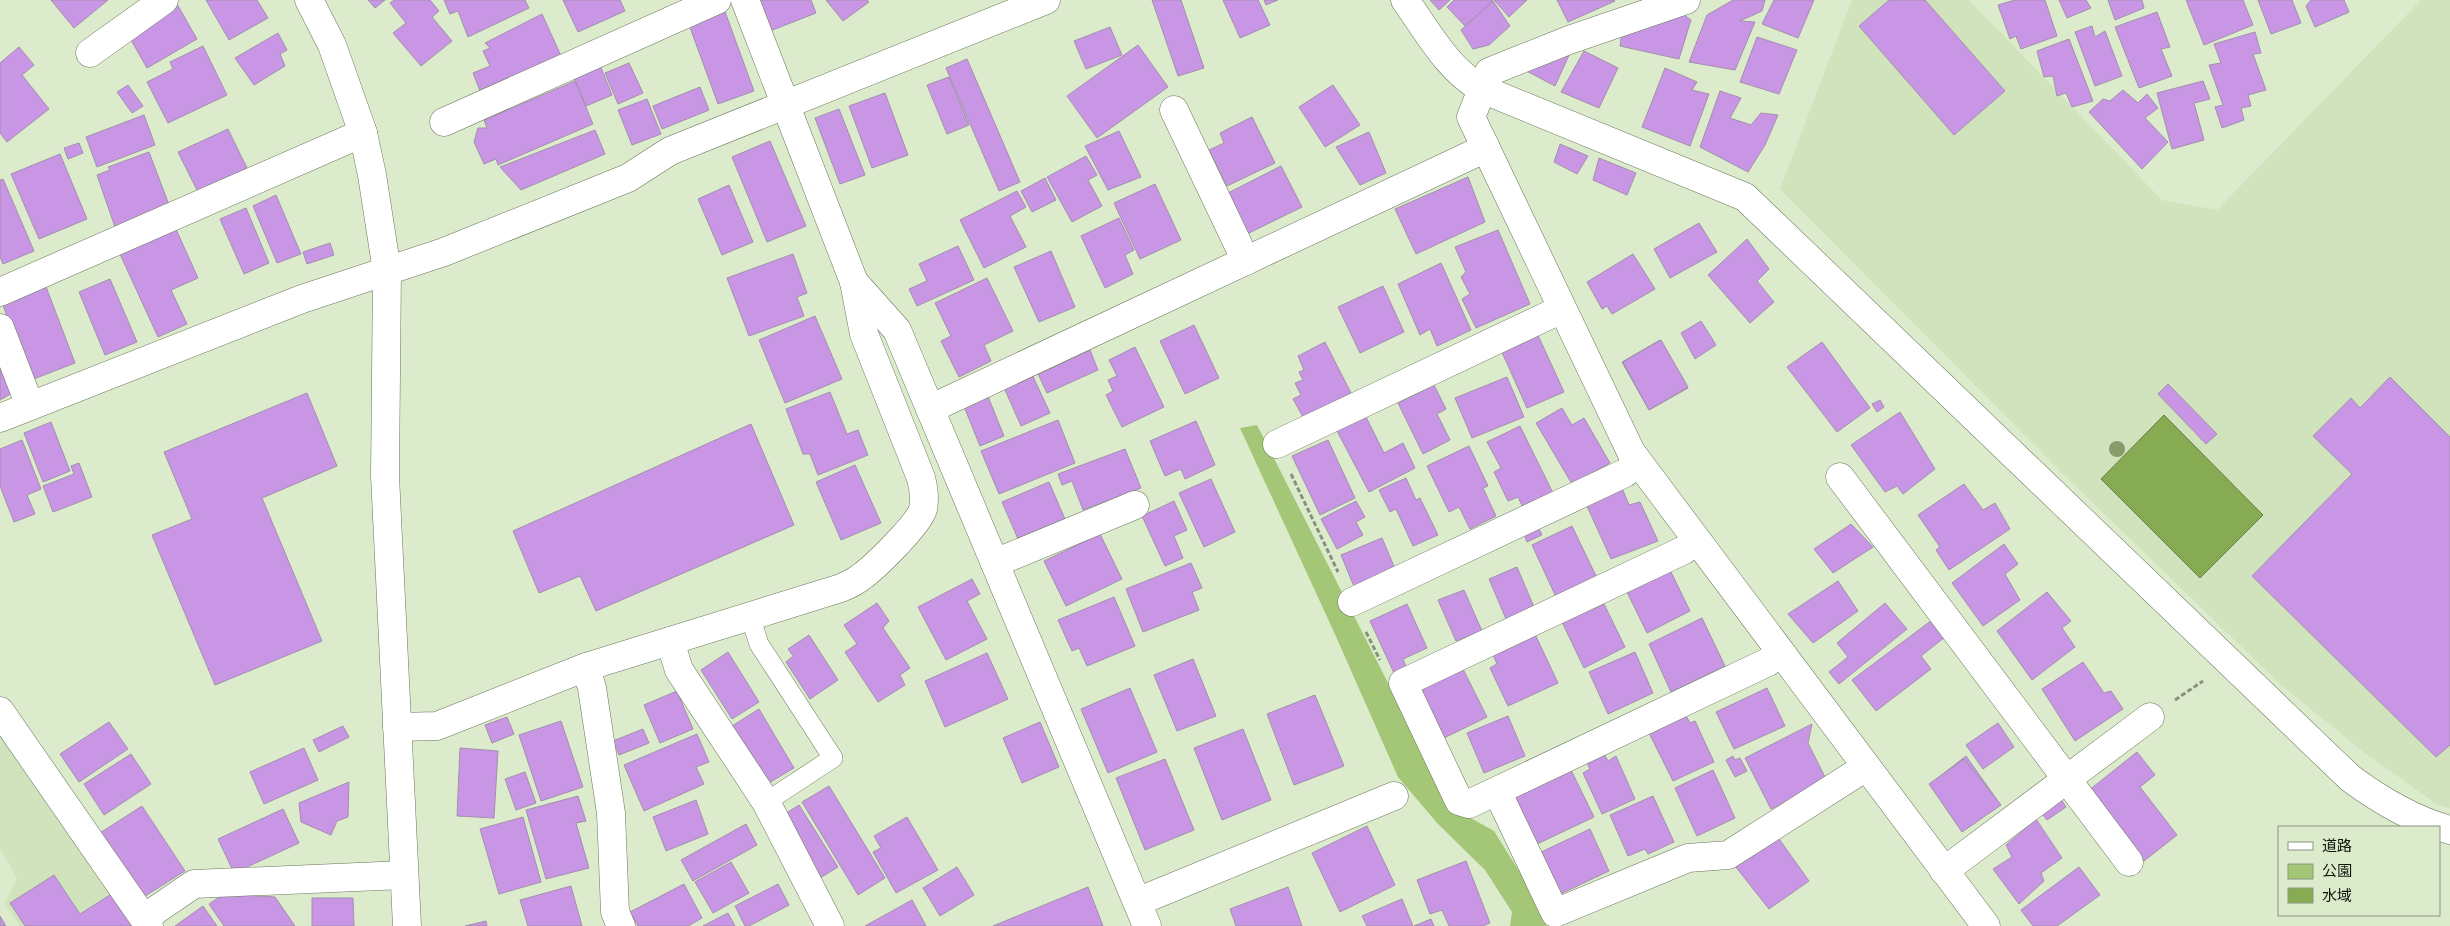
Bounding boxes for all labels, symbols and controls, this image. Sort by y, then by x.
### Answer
legend [2278,826,2440,916]
text: 道路 [2322,837,2352,855]
text: 公園 [2322,862,2352,880]
text: 水域 [2322,887,2352,905]

